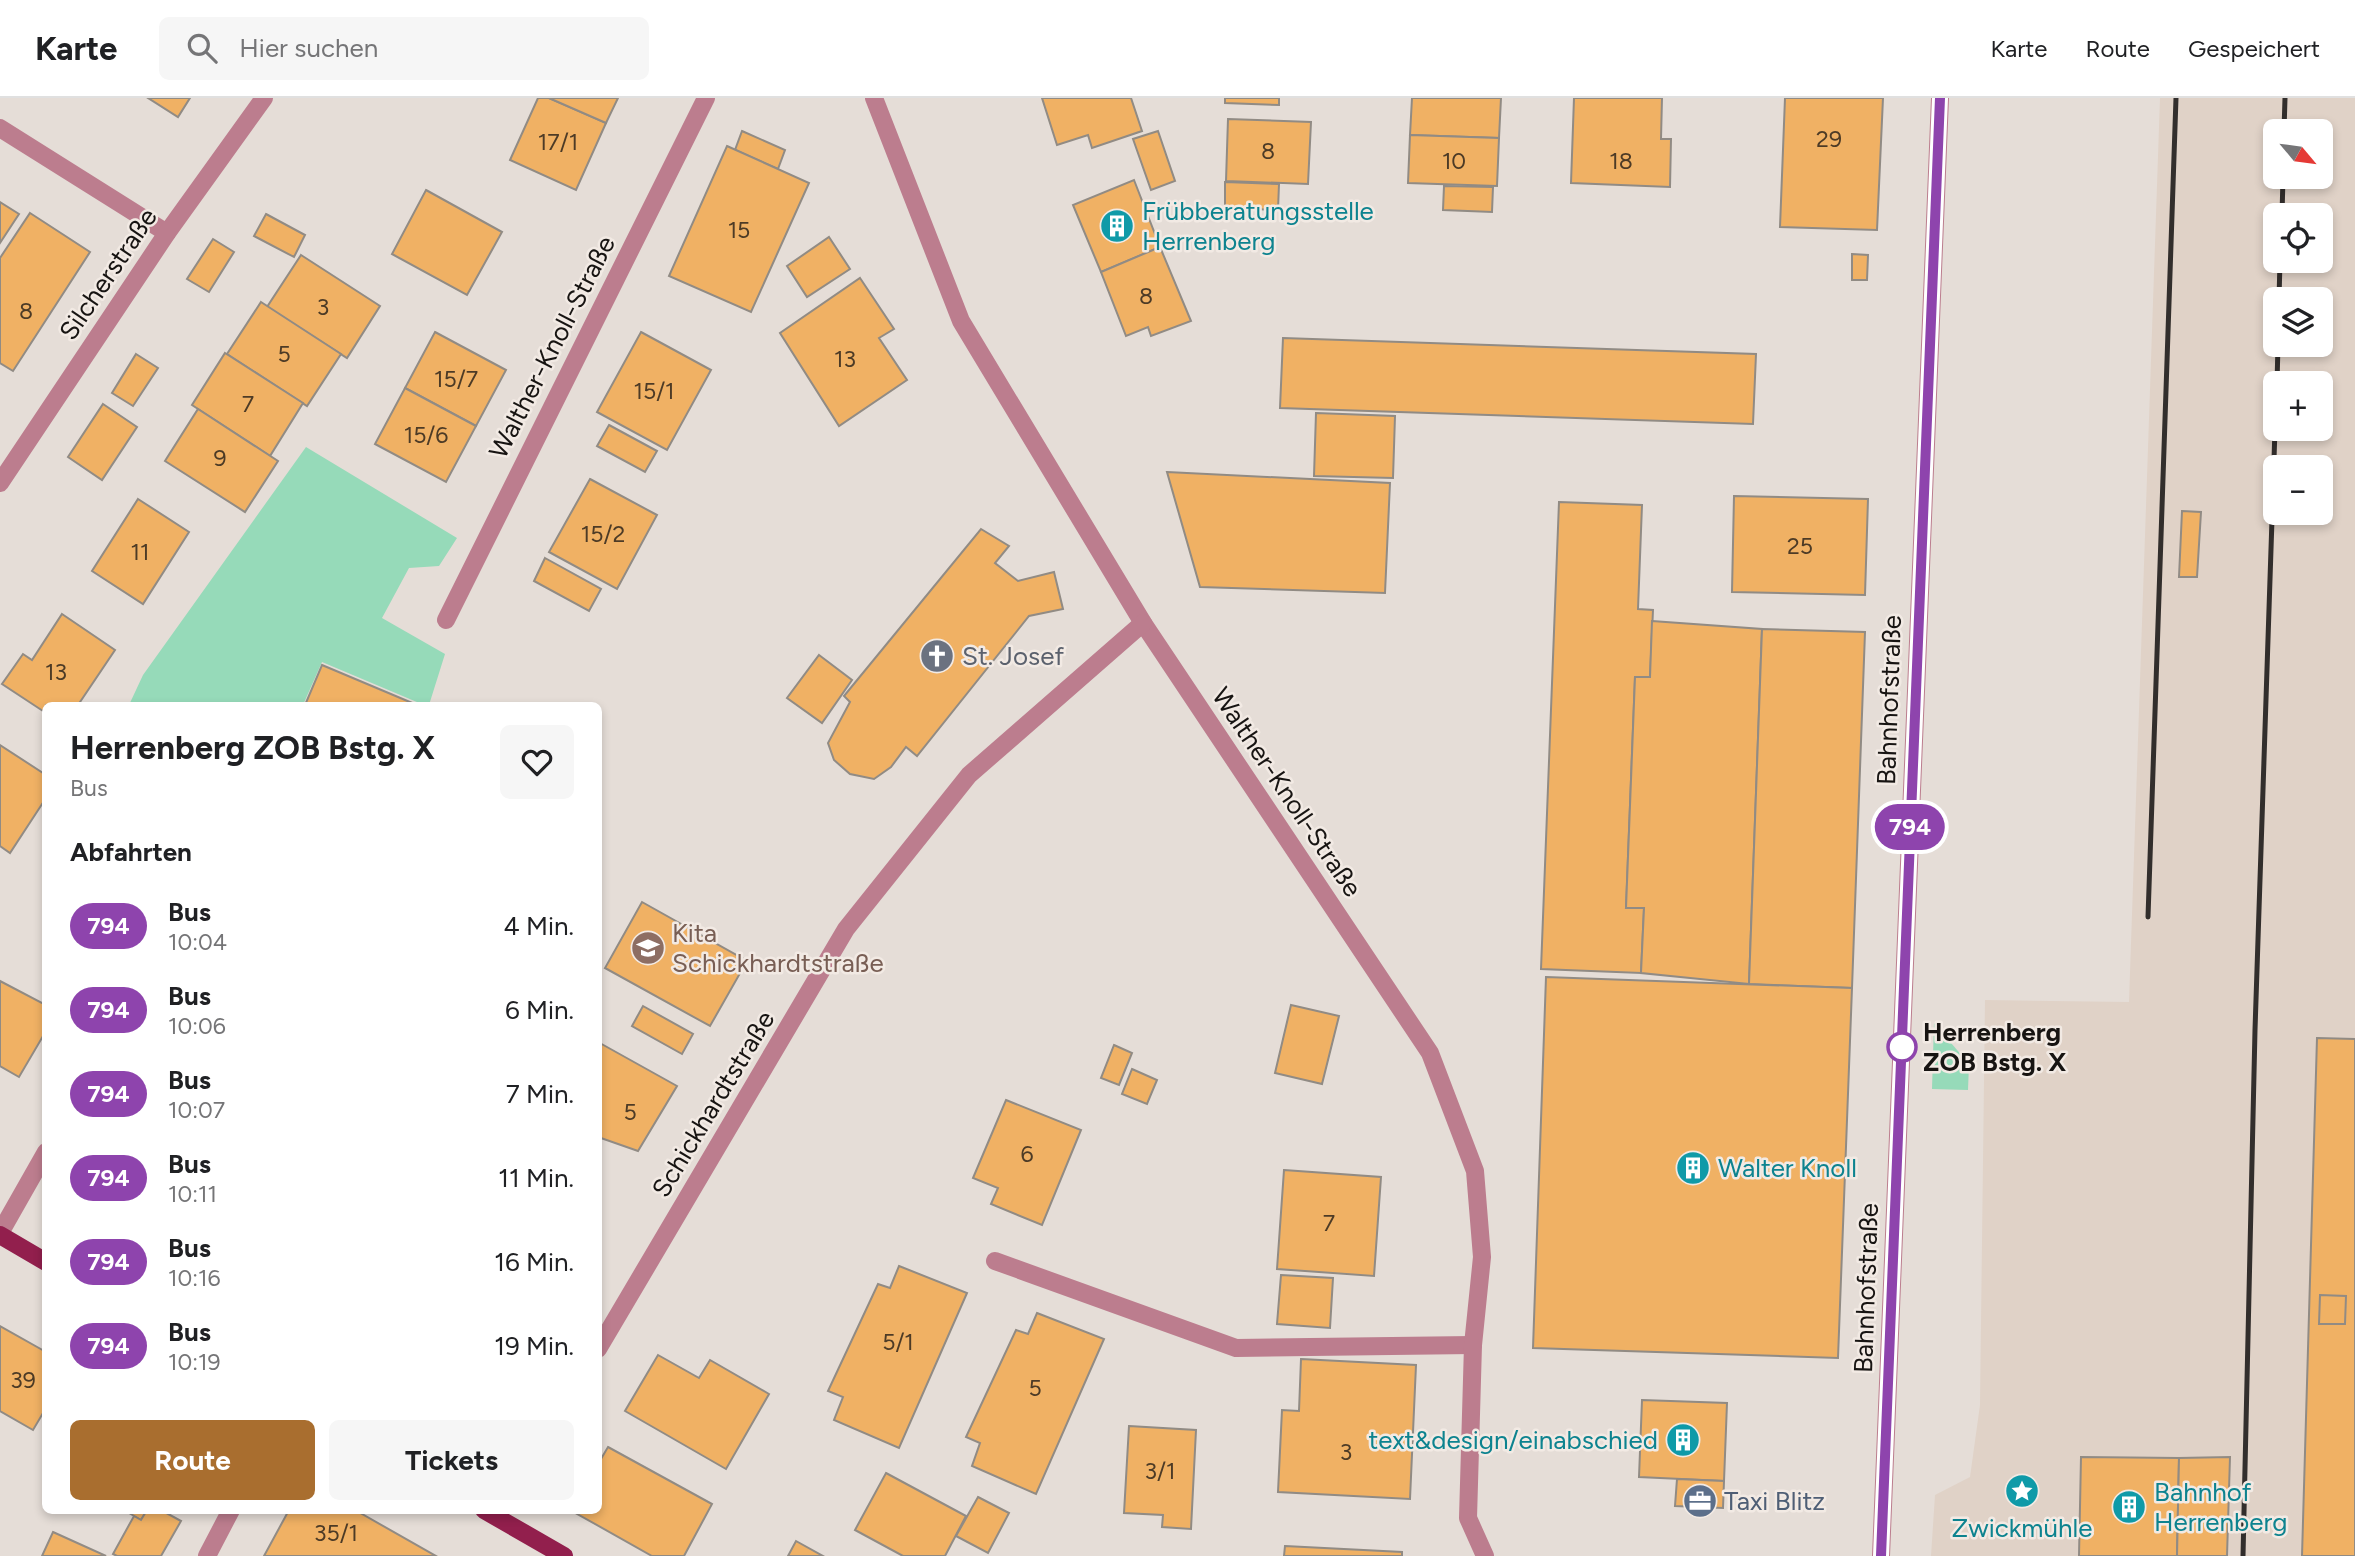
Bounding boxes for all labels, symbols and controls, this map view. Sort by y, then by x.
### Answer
search box [159,17,649,80]
text: Karte [35,29,117,68]
icon: search [183,29,221,67]
text: Hier suchen [239,32,378,64]
text: Karte [1991,34,2047,63]
text: Route [2085,34,2150,63]
text: Gespeichert [2188,34,2320,63]
north arrow [2263,119,2333,189]
map controls [2263,119,2333,525]
house number: 29 [1816,125,1842,153]
house number: 17/1 [538,128,578,156]
house number: 8 [1261,137,1275,165]
house number: 10 [1442,147,1466,175]
house number: 18 [1609,147,1633,175]
place label: Frübberatungsstelle Herrenberg [1142,195,1374,257]
street label: Silcherstraße [52,202,164,346]
button: locate [2263,203,2333,273]
building icon: Frübberatungsstelle Herrenberg [1098,207,1136,245]
house number: 15 [728,216,750,244]
street label: Walther-Knoll-Straße [482,230,622,464]
house number: 8 [1139,282,1153,310]
button: layers [2263,287,2333,357]
house number: 3 [317,293,329,321]
house number: 8 [19,297,33,325]
house number: 5 [277,340,291,368]
house number: 13 [834,345,856,373]
house number: 15/7 [434,365,478,393]
button: + [2263,371,2333,441]
house number: 15/1 [633,377,675,405]
house number: 7 [242,390,254,418]
house number: 15/6 [404,421,448,449]
house number: 9 [213,444,227,472]
button: − [2263,455,2333,525]
house number: 15/2 [581,520,625,548]
house number: 25 [1787,532,1813,560]
house number: 11 [131,538,150,566]
street label: Bahnhofstraße [1870,614,1908,786]
church icon: St. Josef [918,637,956,675]
place label: St. Josef [962,640,1064,672]
house number: 13 [45,658,67,686]
street label: Walther-Knoll-Straße [1205,681,1369,903]
button: heart [500,725,574,799]
text: Herrenberg ZOB Bstg. X [70,728,435,767]
text: Bus [70,774,108,802]
line badge: 794 [1870,804,1950,850]
text: 794 [1889,812,1931,841]
text: Abfahrten [70,836,192,868]
text: Bus [168,896,211,928]
text: 4 Min. [503,910,574,942]
text: 794 [87,911,130,940]
place label: Kita Schickhardtstraße [672,917,884,979]
text: 10:04 [168,928,227,956]
school or university icon: Kita Schickhardtstraße [629,929,667,967]
text: Bus [168,980,211,1012]
text: 6 Min. [505,994,574,1026]
text: 794 [87,995,130,1024]
street label: Schickhardtstraße [645,1005,781,1203]
text: 10:06 [168,1012,226,1040]
place label: Herrenberg ZOB Bstg. X [1923,1016,2067,1078]
marker: Herrenberg ZOB Bstg. X [1887,1032,1917,1062]
text: Bus [168,1064,211,1096]
text: 7 Min. [506,1078,574,1110]
text: 794 [87,1079,130,1108]
text: 10:07 [168,1096,225,1124]
house number: 5 [623,1098,637,1126]
house number: 6 [1020,1140,1034,1168]
text: Bus [168,1148,211,1180]
building icon: Walter Knoll [1674,1149,1712,1187]
place label: Walter Knoll [1718,1152,1857,1184]
text: 11 Min. [498,1162,574,1194]
text: 794 [87,1163,130,1192]
text: 10:11 [168,1180,217,1208]
street label: Bahnhofstraße [1847,1202,1885,1374]
house number: 7 [1323,1209,1335,1237]
text: Bus [168,1232,211,1264]
text: 16 Min. [494,1246,574,1278]
text: 794 [87,1247,130,1276]
text: 10:16 [168,1264,221,1292]
text: Bus [168,1316,211,1348]
house number: 5/1 [882,1328,914,1356]
text: 19 Min. [494,1330,574,1362]
text: 794 [87,1331,130,1360]
text: 10:19 [168,1348,221,1376]
house number: 39 [10,1366,36,1394]
house number: 5 [1028,1374,1042,1402]
button: Route [70,1420,315,1500]
button: Tickets [329,1420,574,1500]
building icon: text&design/einabschied [1664,1421,1702,1459]
place label: text&design/einabschied [1368,1424,1658,1456]
house number: 3 [1340,1438,1352,1466]
house number: 3/1 [1145,1457,1175,1485]
place icon: Zwickmühle [2003,1472,2041,1510]
place label: Bahnhof Herrenberg [2154,1476,2287,1538]
office icon: Taxi Blitz [1681,1482,1719,1520]
place label: Taxi Blitz [1724,1485,1825,1517]
building icon: Bahnhof Herrenberg [2110,1488,2148,1526]
place label: Zwickmühle [1952,1512,2092,1544]
house number: 35/1 [314,1519,358,1547]

